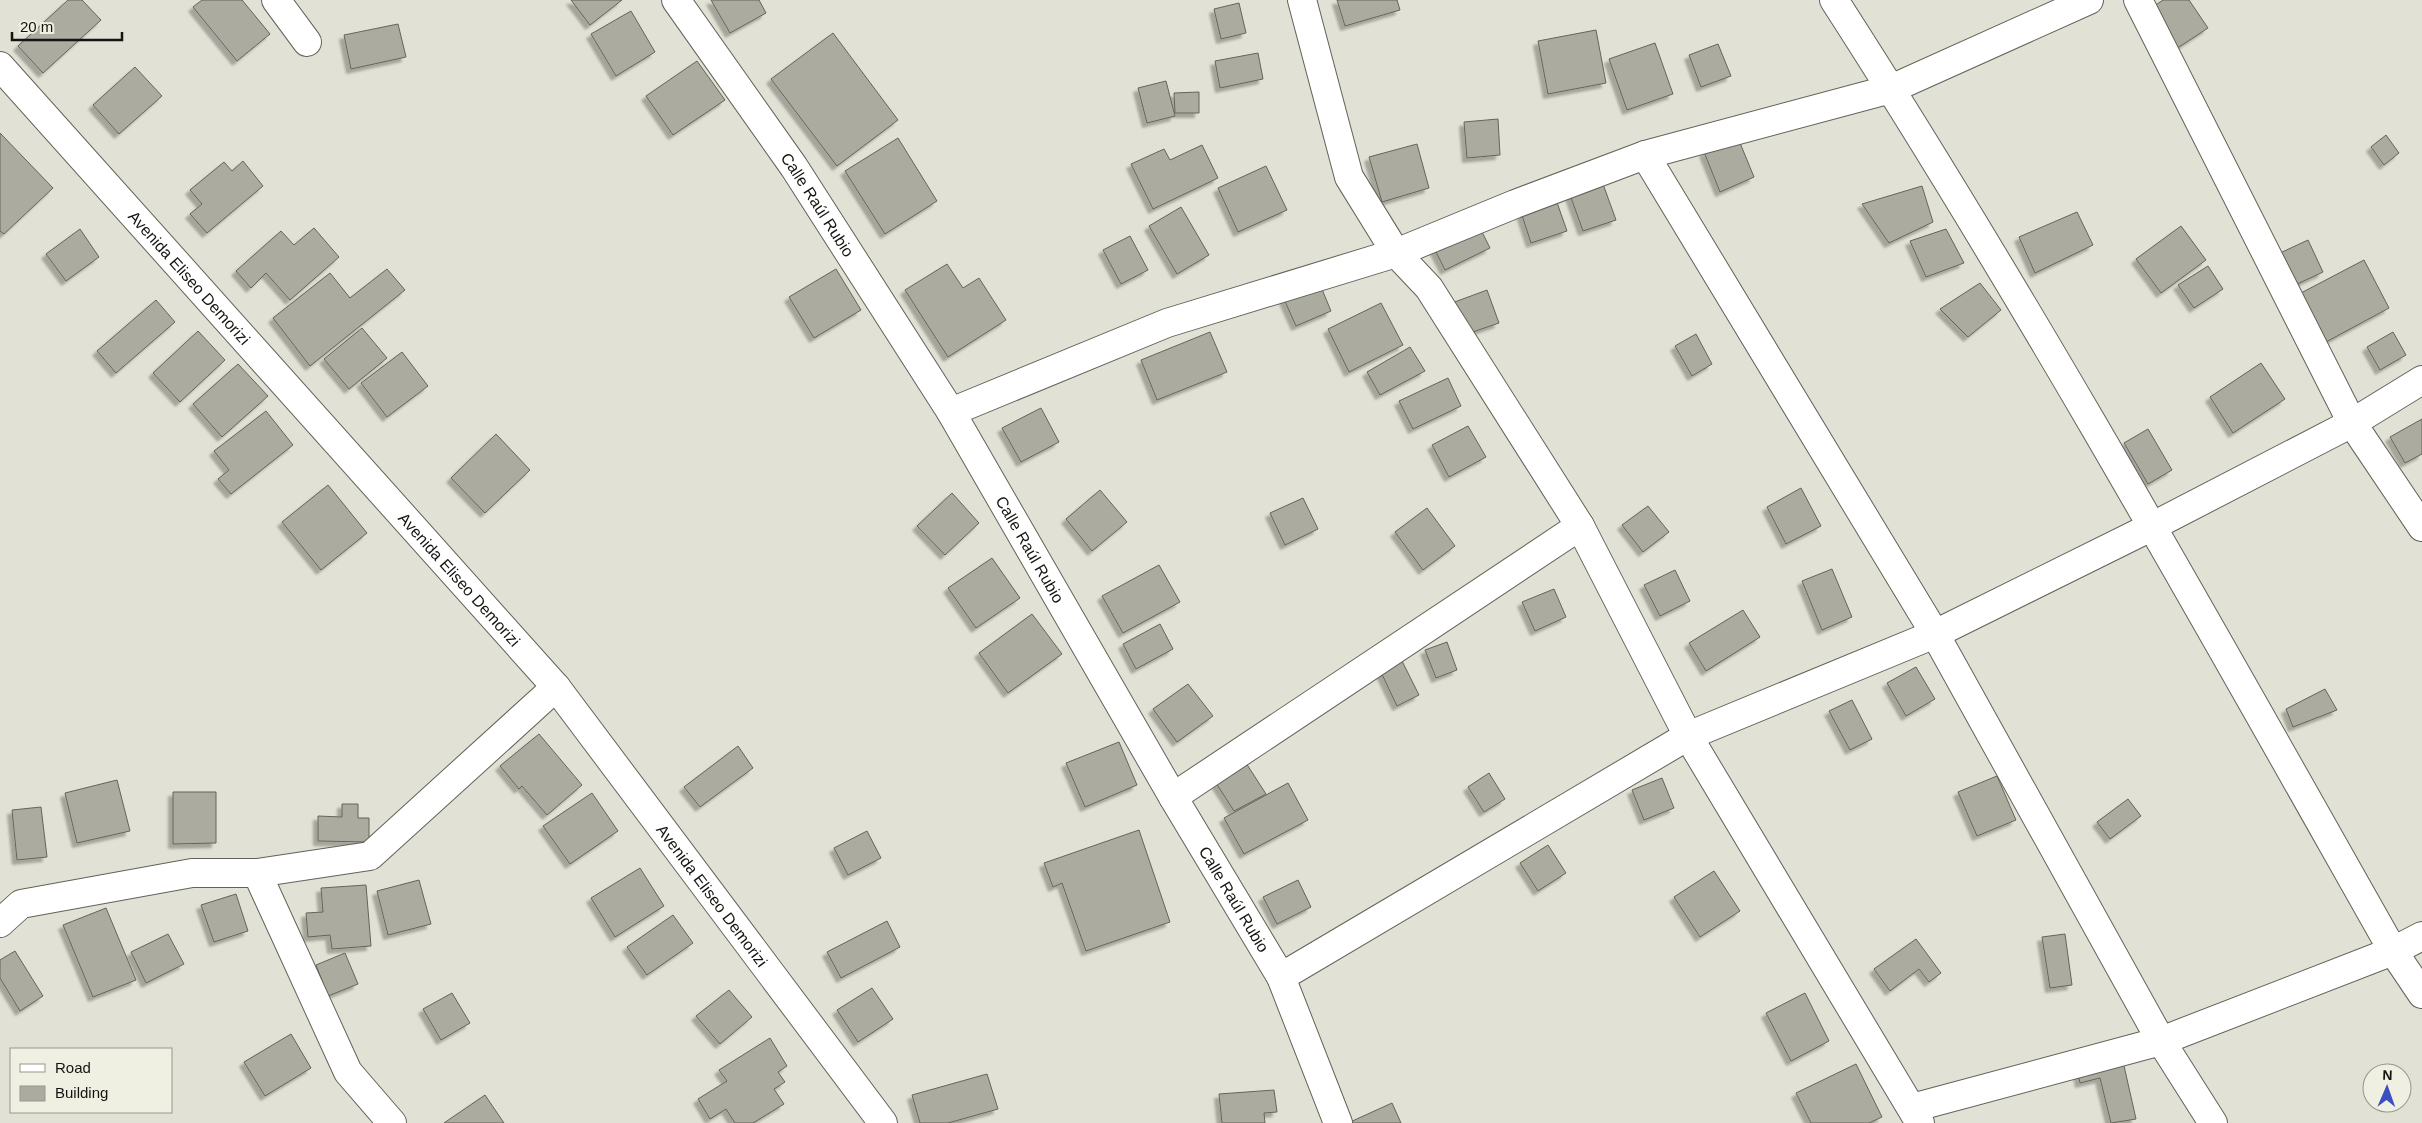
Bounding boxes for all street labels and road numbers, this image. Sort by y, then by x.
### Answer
street label: Calle Raúl Rubio [778,150,857,260]
street label: Avenida Eliseo Demorizi [125,208,253,348]
street label: Calle Raúl Rubio [992,493,1067,606]
street label: Avenida Eliseo Demorizi [395,509,523,650]
street label: Avenida Eliseo Demorizi [653,821,771,970]
street label: Calle Raúl Rubio [1196,843,1272,955]

